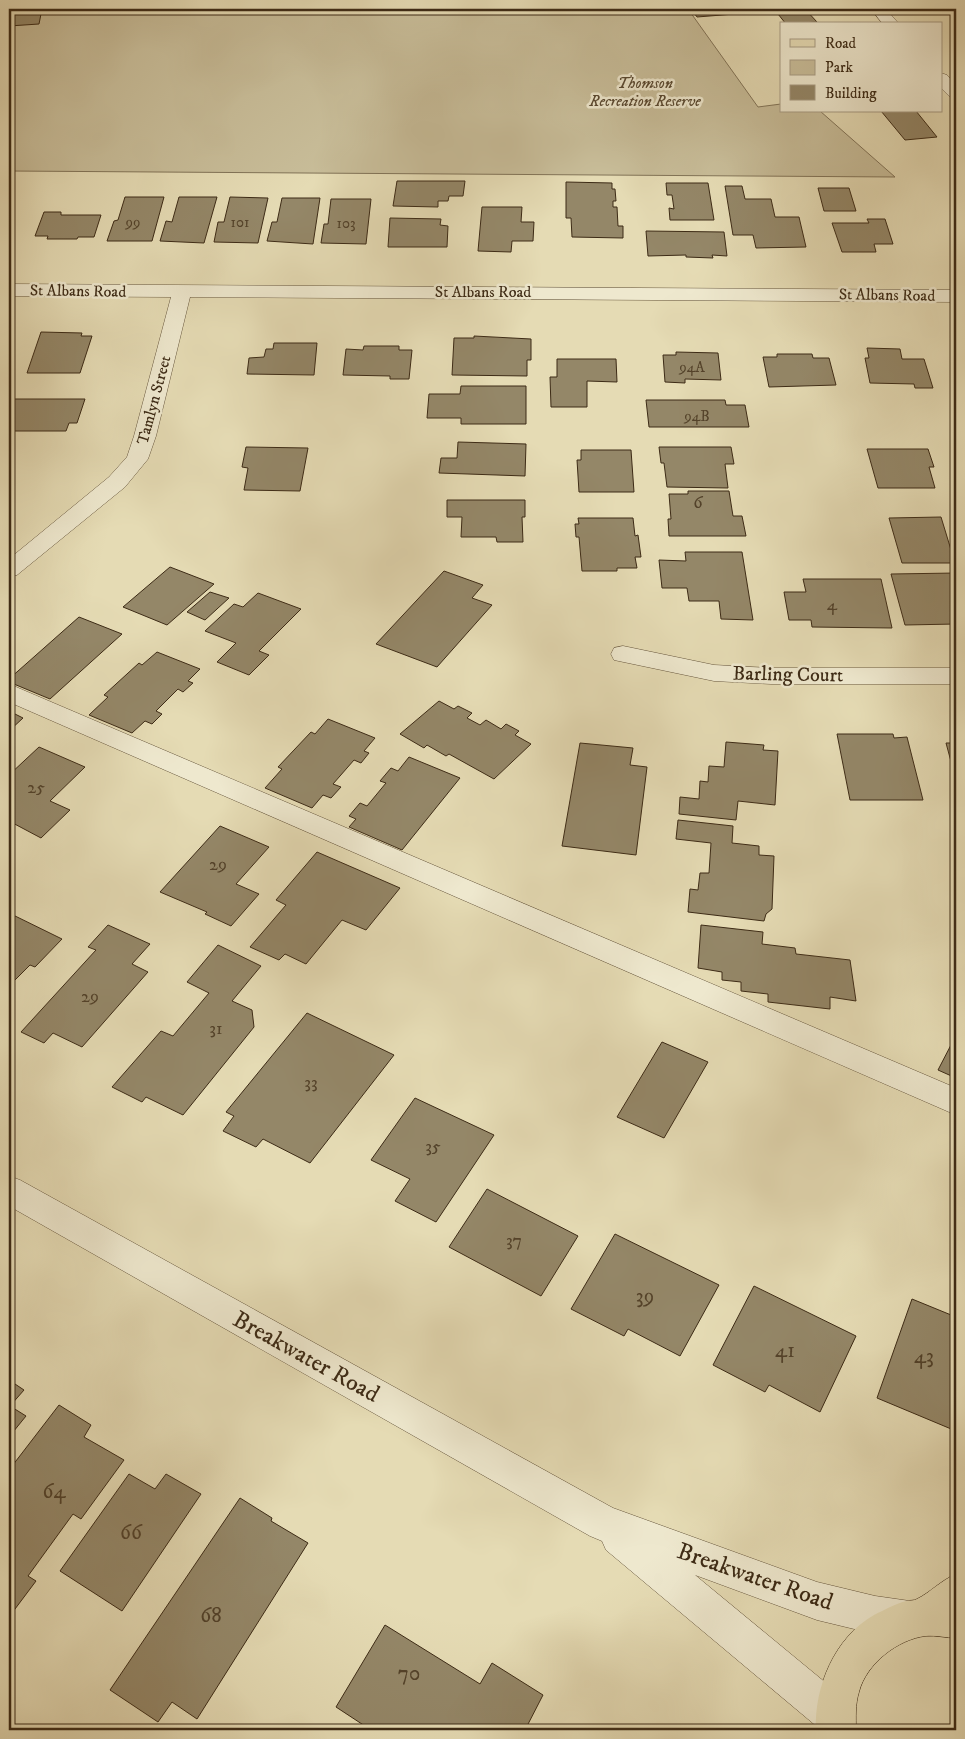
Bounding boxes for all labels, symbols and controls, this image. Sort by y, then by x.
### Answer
legend [780,22,942,112]
text: Road [825,34,857,53]
text: Park [825,58,854,77]
park label: Thomson Recreation Reserve [588,73,701,111]
text: Building [825,84,877,103]
house number: 99 [125,213,140,232]
house number: 101 [231,213,249,232]
house number: 103 [336,214,356,233]
street label: St Albans Road [30,280,126,302]
street label: St Albans Road [435,282,531,302]
street label: St Albans Road [839,284,935,306]
street label: Tamlyn Street [133,353,175,447]
house number: 94A [678,358,705,377]
house number: 94B [683,407,710,426]
house number: 6 [693,492,703,514]
house number: 4 [827,594,838,616]
street label: Barling Court [732,662,844,688]
house number: 25 [27,777,45,799]
house number: 29 [209,854,227,876]
house number: 29 [81,986,99,1008]
house number: 31 [209,1018,223,1040]
house number: 33 [304,1072,318,1094]
house number: 35 [425,1136,441,1158]
house number: 37 [506,1230,522,1252]
house number: 39 [636,1284,654,1310]
street label: Breakwater Road [227,1304,385,1410]
house number: 41 [775,1338,795,1364]
house number: 43 [914,1344,934,1370]
house number: 64 [42,1479,66,1505]
house number: 66 [120,1520,143,1546]
street label: Breakwater Road [673,1536,837,1618]
house number: 68 [200,1603,222,1629]
house number: 70 [398,1661,420,1687]

